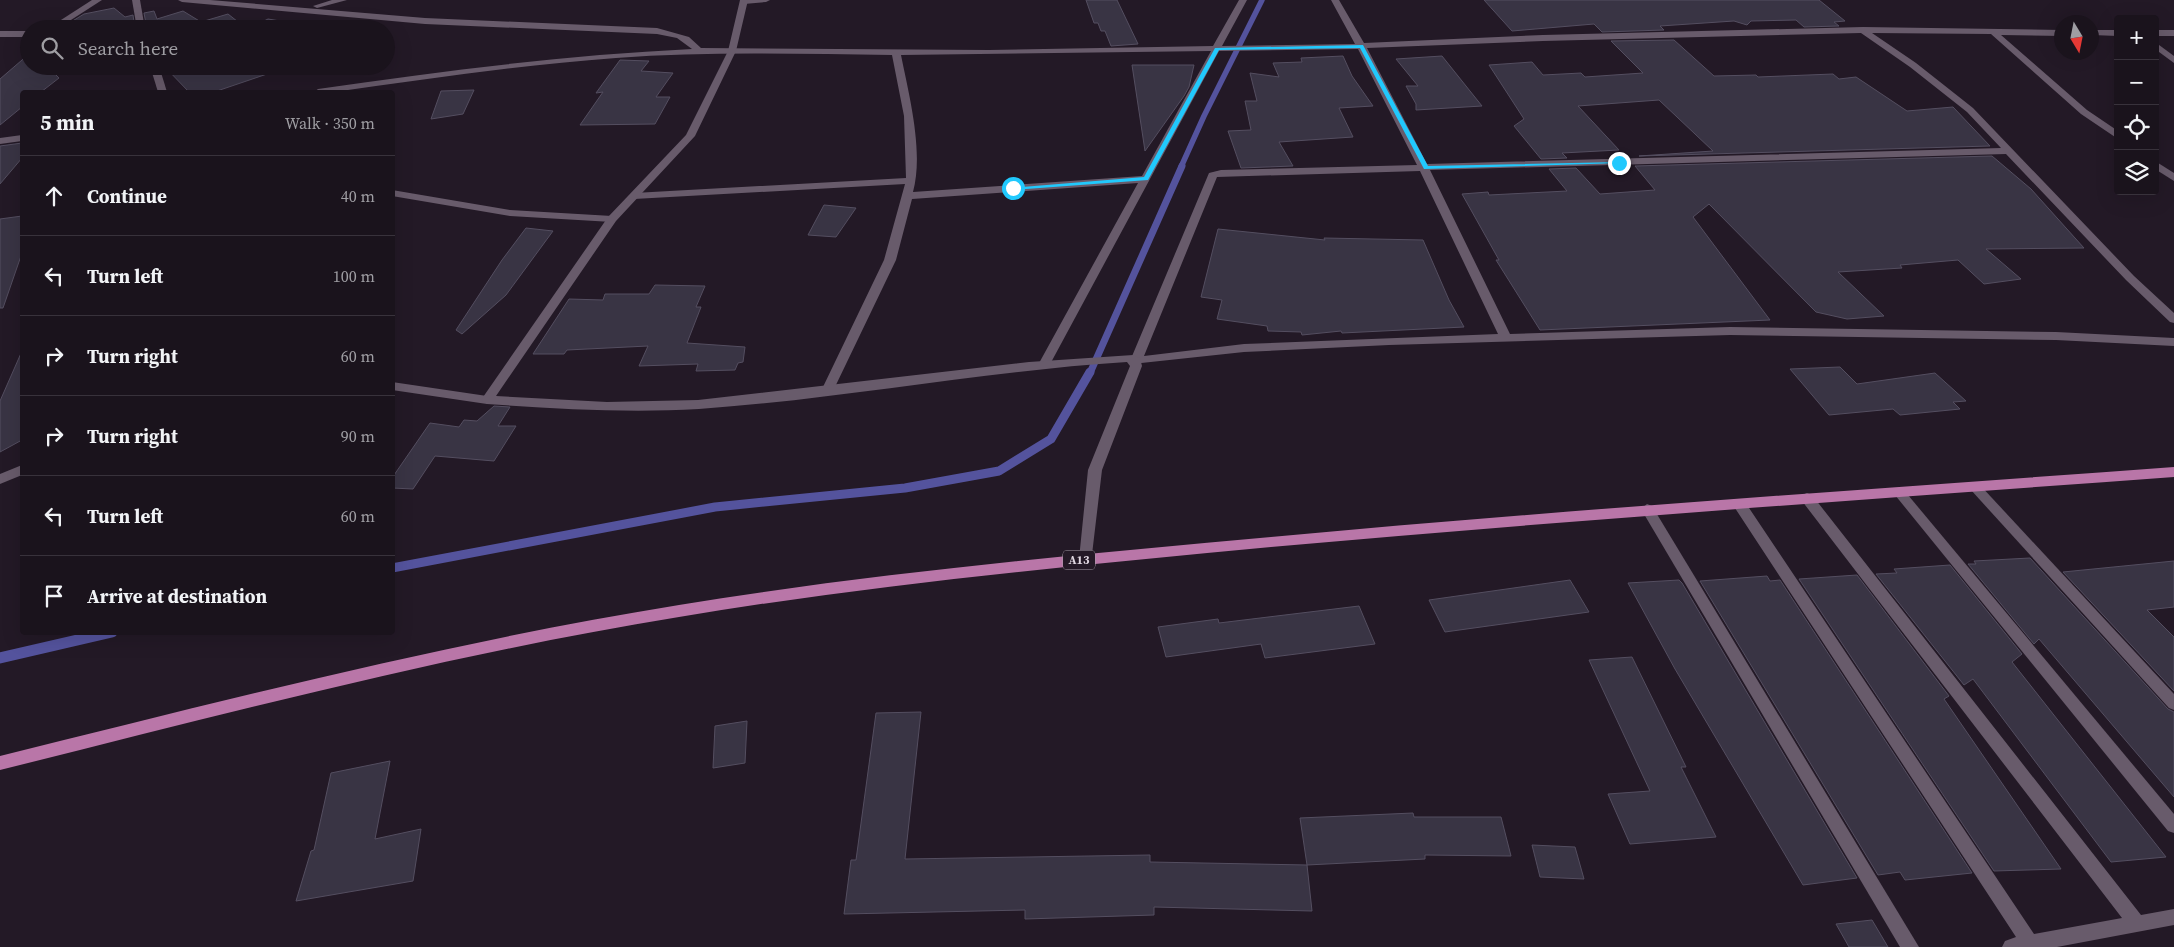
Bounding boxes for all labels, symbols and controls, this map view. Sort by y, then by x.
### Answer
north arrow [2054,15,2099,60]
map controls [2114,15,2159,195]
button: + [2114,15,2159,60]
search box [20,20,395,75]
icon: search [38,34,66,62]
text: Search here [78,35,178,61]
button: − [2114,60,2159,105]
button: locate [2114,105,2159,150]
text: 5 min [40,108,95,137]
text: Walk · 350 m [285,112,375,134]
button: layers [2114,150,2159,195]
route end [1608,152,1631,175]
route start [1002,177,1025,200]
icon: ahead [40,182,68,210]
text: Continue [87,183,167,209]
text: 40 m [341,185,375,207]
icon: left [40,262,68,290]
text: Turn left [87,263,163,289]
text: 100 m [333,265,375,287]
icon: right [40,342,68,370]
text: Turn right [87,343,178,369]
text: 60 m [341,345,375,367]
icon: right [40,422,68,450]
text: Turn right [87,423,178,449]
text: 90 m [341,425,375,447]
icon: left [40,502,68,530]
text: Turn left [87,503,163,529]
text: 60 m [341,505,375,527]
road number: A13 [1063,550,1095,570]
icon: arrive [40,582,68,610]
text: Arrive at destination [87,583,267,609]

